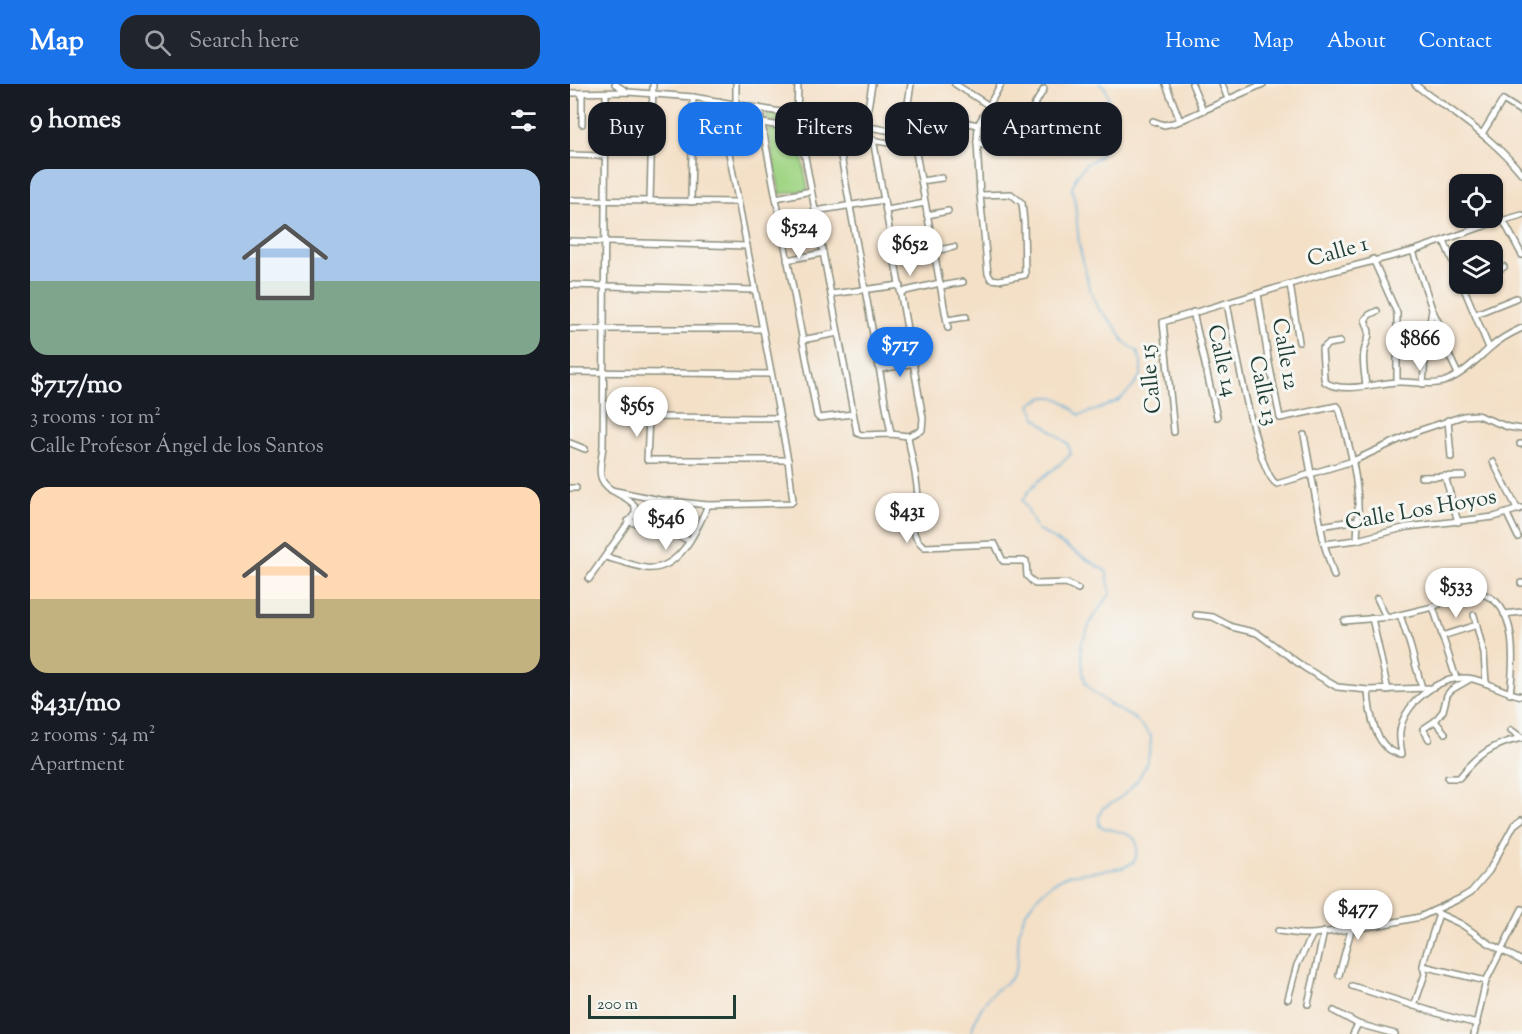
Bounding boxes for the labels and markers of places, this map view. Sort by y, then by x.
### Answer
pin: $524 [763,209,835,260]
pin: $652 [874,226,946,277]
pin: $866 [1384,321,1456,372]
pin: $717 [864,327,936,378]
pin: $565 [601,387,673,438]
pin: $431 [871,493,943,544]
pin: $546 [630,500,702,551]
pin: $533 [1420,568,1492,619]
pin: $477 [1322,890,1394,941]

